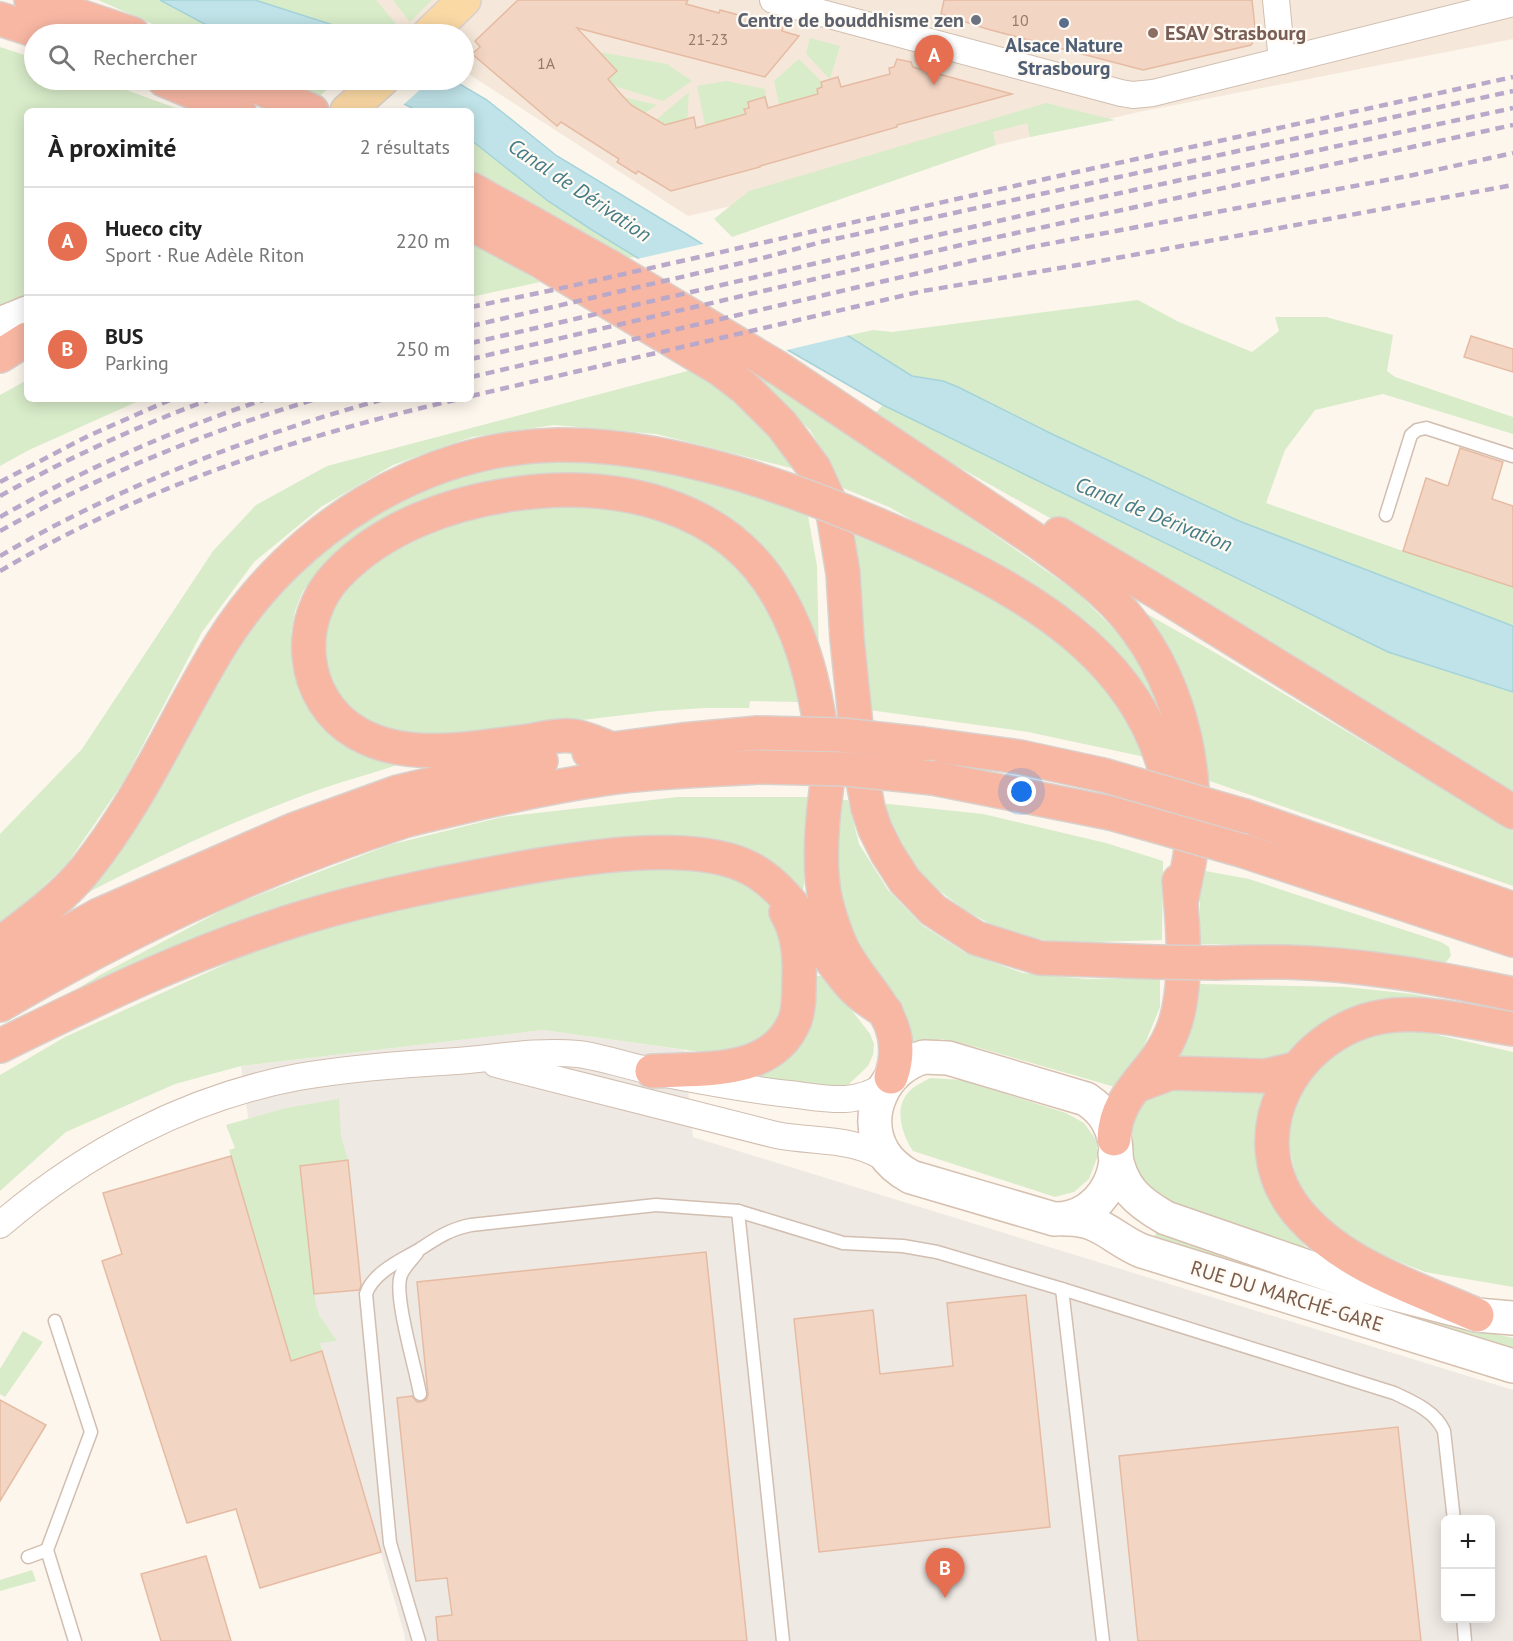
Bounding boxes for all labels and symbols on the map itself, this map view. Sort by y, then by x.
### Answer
place label: Centre de bouddhisme zen [737,7,964,33]
house number: 10 [1011,10,1029,30]
marker: Centre de bouddhisme zen [969,13,983,27]
marker: Alsace Nature Strasbourg [1057,16,1071,30]
place label: ESAV Strasbourg [1165,20,1306,46]
marker: ESAV Strasbourg [1146,26,1160,40]
house number: 21-23 [688,29,728,49]
place label: Alsace Nature Strasbourg [1005,32,1123,81]
pin: A [914,36,954,85]
house number: 1A [537,53,556,73]
water label: Canal de Dérivation [503,132,657,248]
water label: Canal de Dérivation [1071,470,1237,558]
your location [1007,777,1036,806]
street label: RUE DU MARCHÉ-GARE [1187,1254,1387,1338]
pin: B [926,1548,964,1598]

